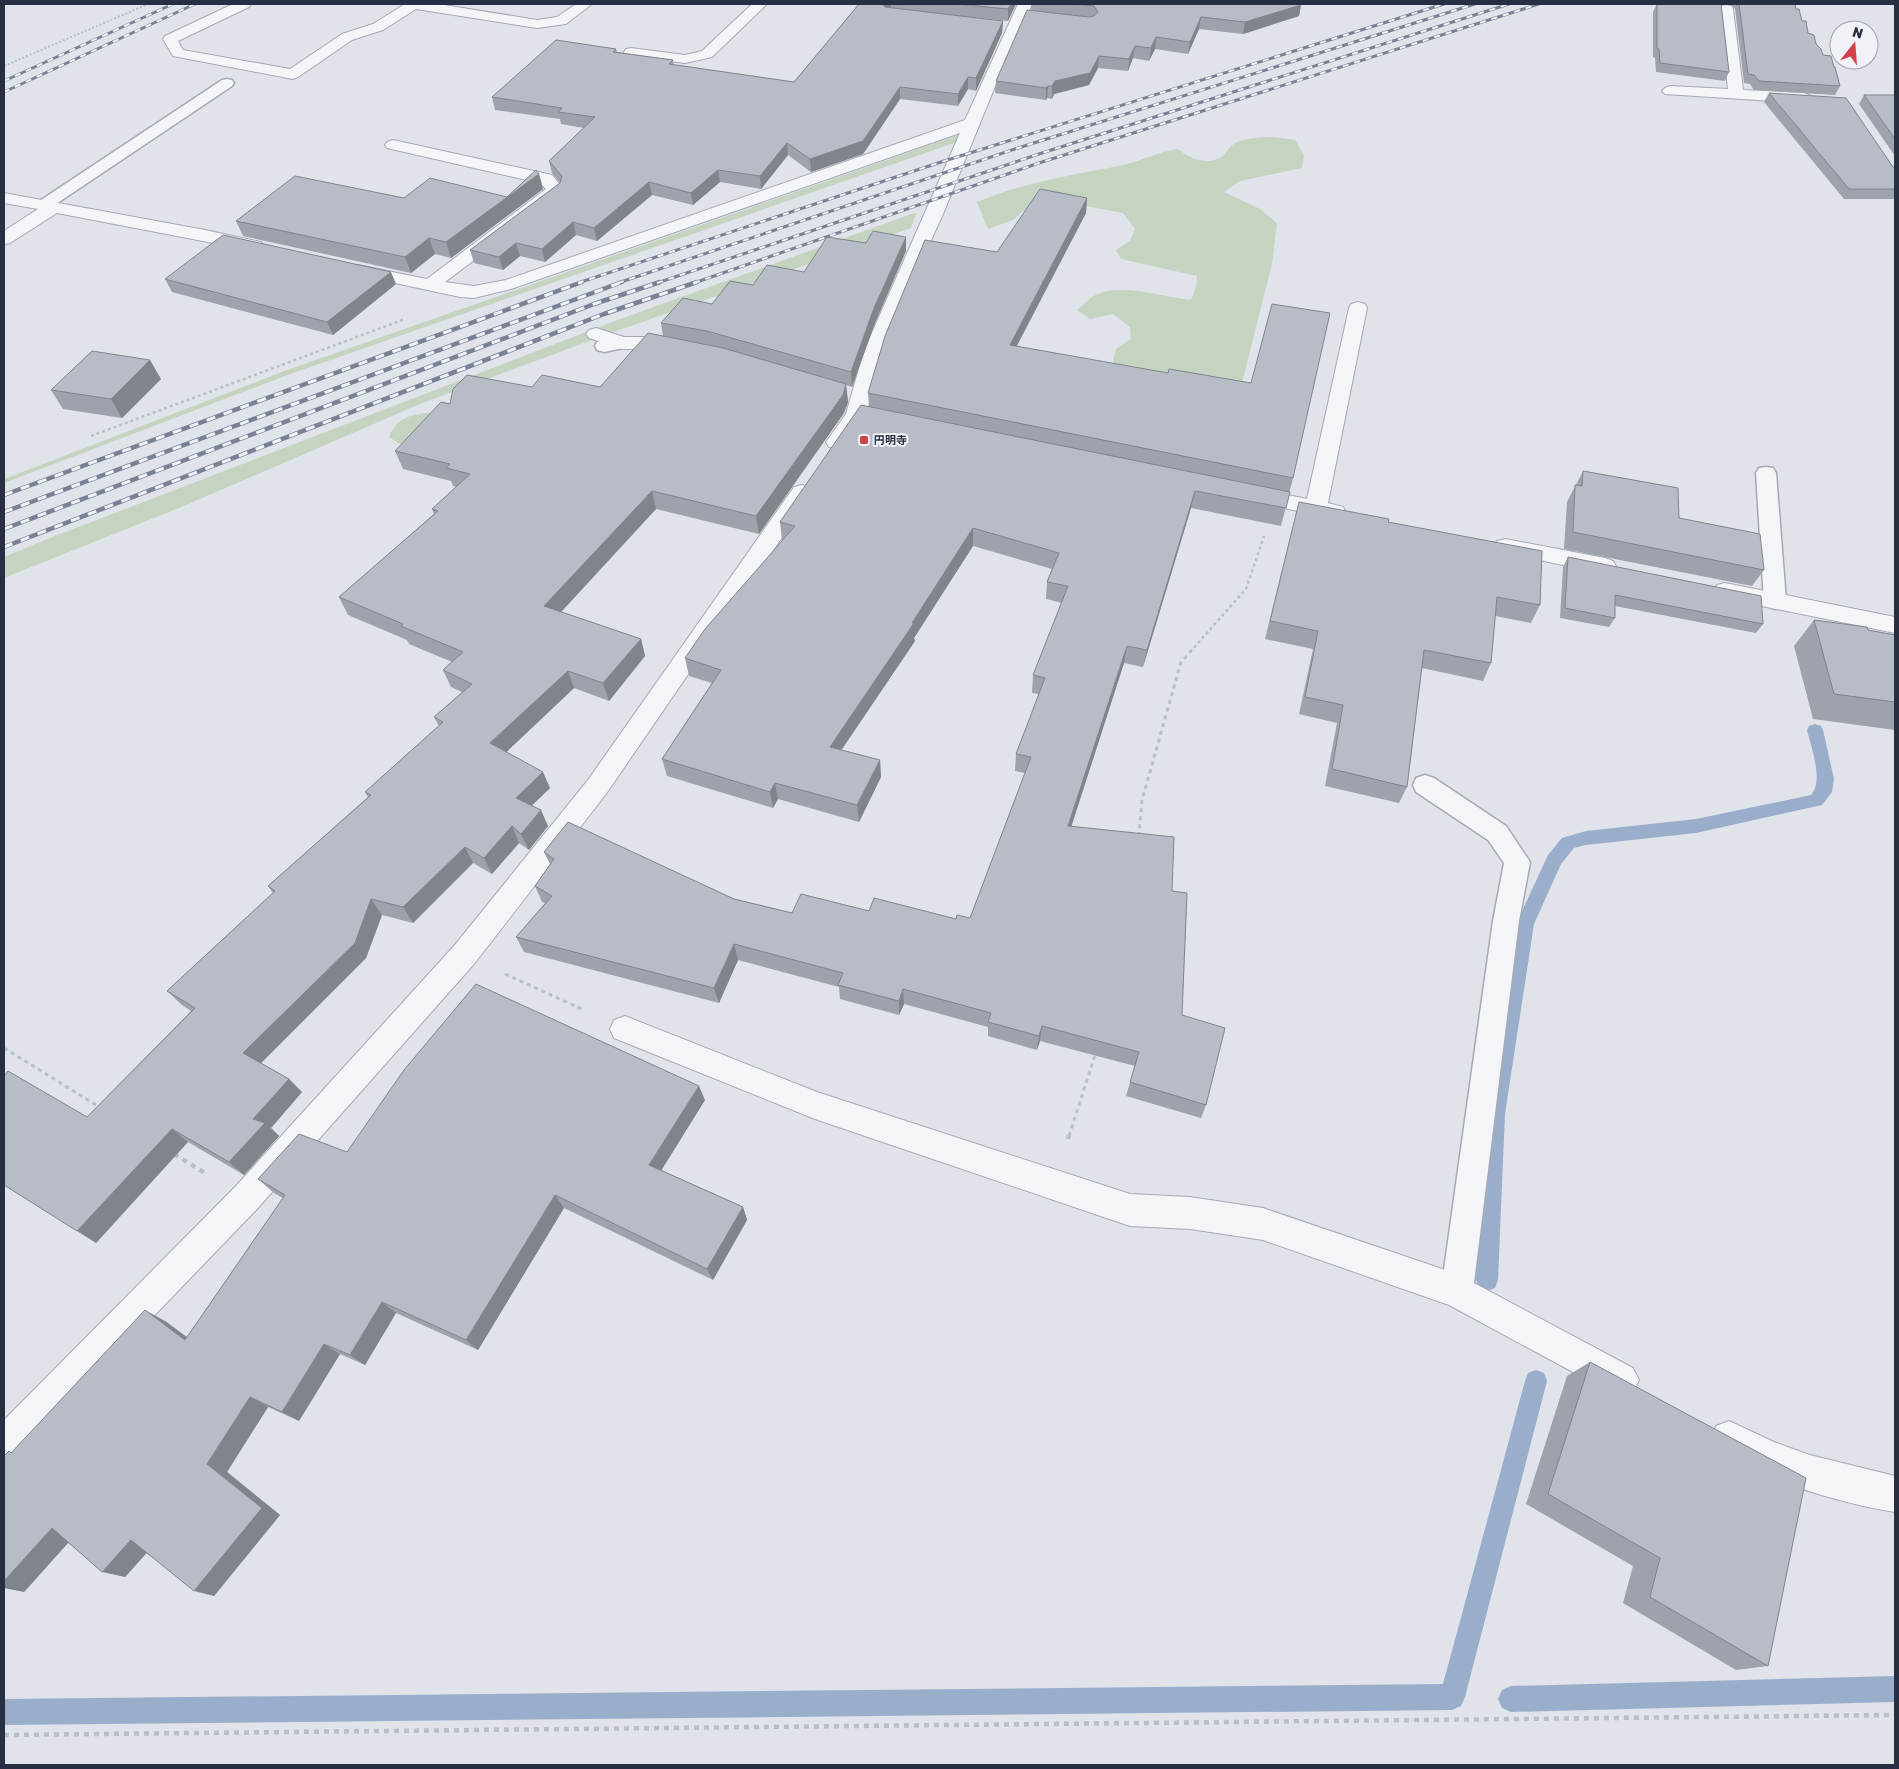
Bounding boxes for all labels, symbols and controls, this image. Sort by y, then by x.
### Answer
north arrow [1829,20,1879,70]
text: N [1850,23,1865,43]
marker: 円明寺 [858,434,870,446]
place label: 円明寺 [874,434,907,447]

